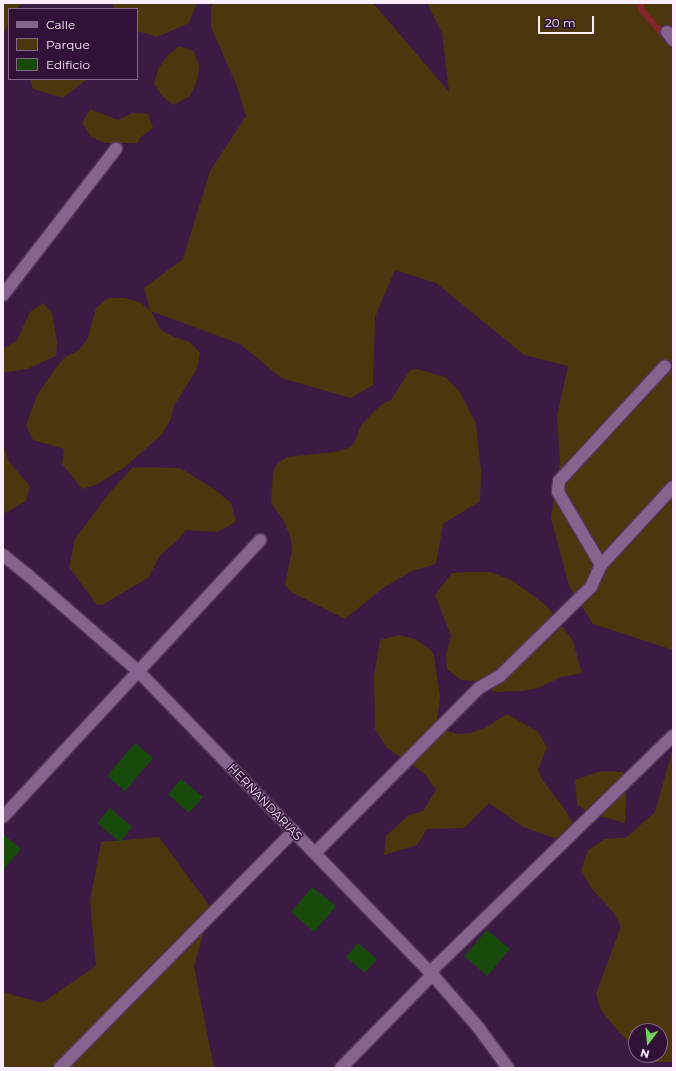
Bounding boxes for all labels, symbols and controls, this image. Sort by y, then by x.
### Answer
legend [8,8,138,80]
scale bar [540,8,596,34]
text: 20 m [545,15,576,30]
text: Calle [46,17,75,32]
text: Parque [46,37,90,52]
text: Edificio [46,57,90,72]
street label: HERNANDARIAS [225,761,305,843]
north arrow [628,1023,668,1063]
text: N [639,1046,651,1062]

